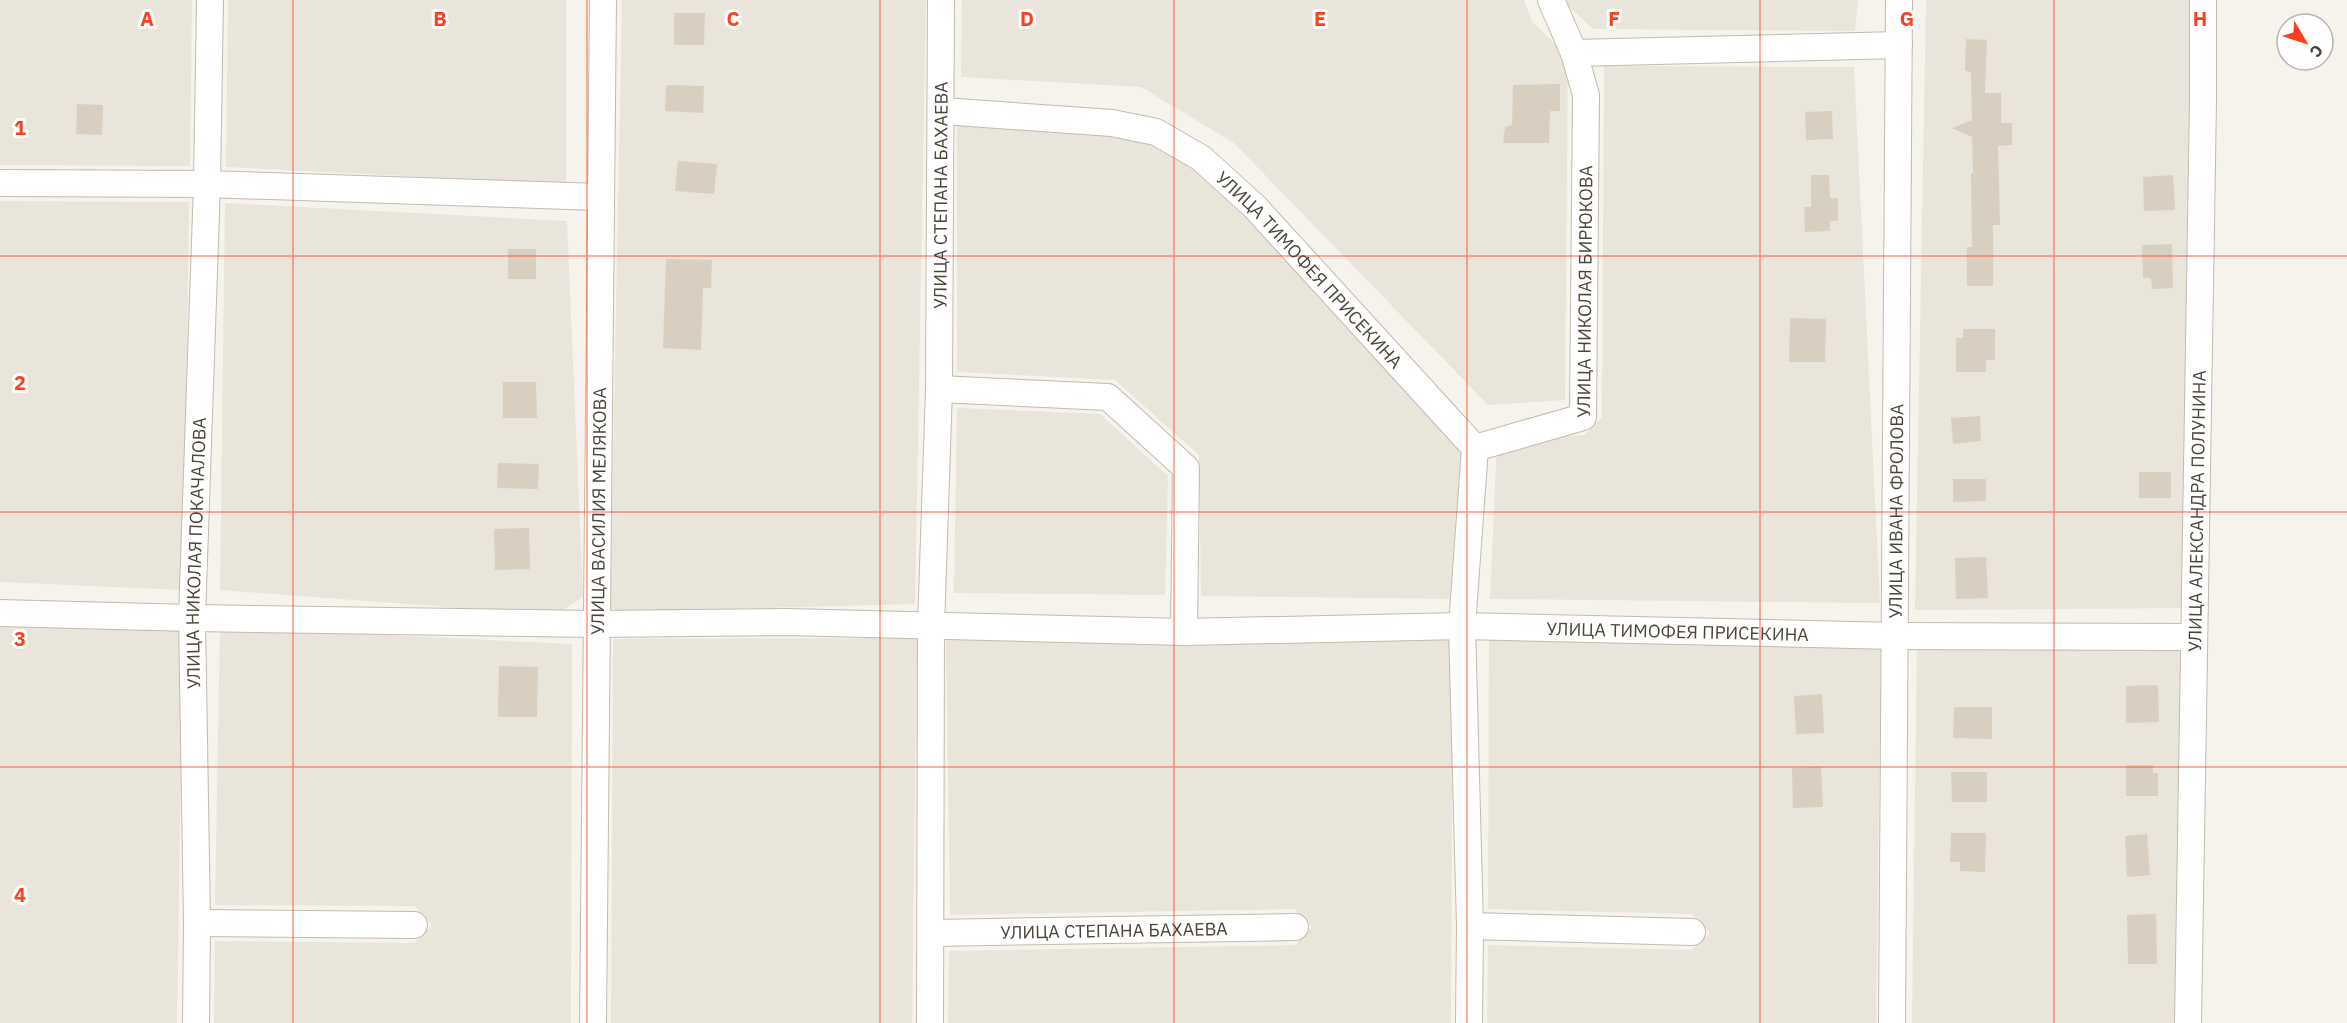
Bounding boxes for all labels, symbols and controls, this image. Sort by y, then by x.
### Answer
text: A [140,5,154,32]
text: B [433,5,447,32]
text: C [726,5,740,32]
text: D [1020,5,1034,32]
text: E [1314,5,1326,32]
text: F [1608,5,1620,32]
text: G [1900,5,1914,32]
text: H [2193,5,2207,32]
north arrow [2275,12,2335,72]
text: С [2306,41,2328,62]
street label: УЛИЦА СТЕПАНА БАХАЕВА [928,81,952,309]
text: 1 [14,114,26,141]
street label: УЛИЦА НИКОЛАЯ БИРЮКОВА [1571,165,1597,418]
street label: УЛИЦА ТИМОФЕЯ ПРИСЕКИНА [1211,166,1408,373]
text: 2 [14,369,26,396]
street label: УЛИЦА АЛЕКСАНДРА ПОЛУНИНА [2183,370,2210,652]
street label: УЛИЦА ВАСИЛИЯ МЕЛЯКОВА [585,387,611,635]
street label: УЛИЦА ИВАНА ФРОЛОВА [1883,403,1908,619]
street label: УЛИЦА НИКОЛАЯ ПОКАЧАЛОВА [180,416,210,689]
street label: УЛИЦА ТИМОФЕЯ ПРИСЕКИНА [1546,616,1810,645]
text: 3 [14,625,26,652]
text: 4 [14,881,26,908]
street label: УЛИЦА СТЕПАНА БАХАЕВА [1000,917,1228,943]

